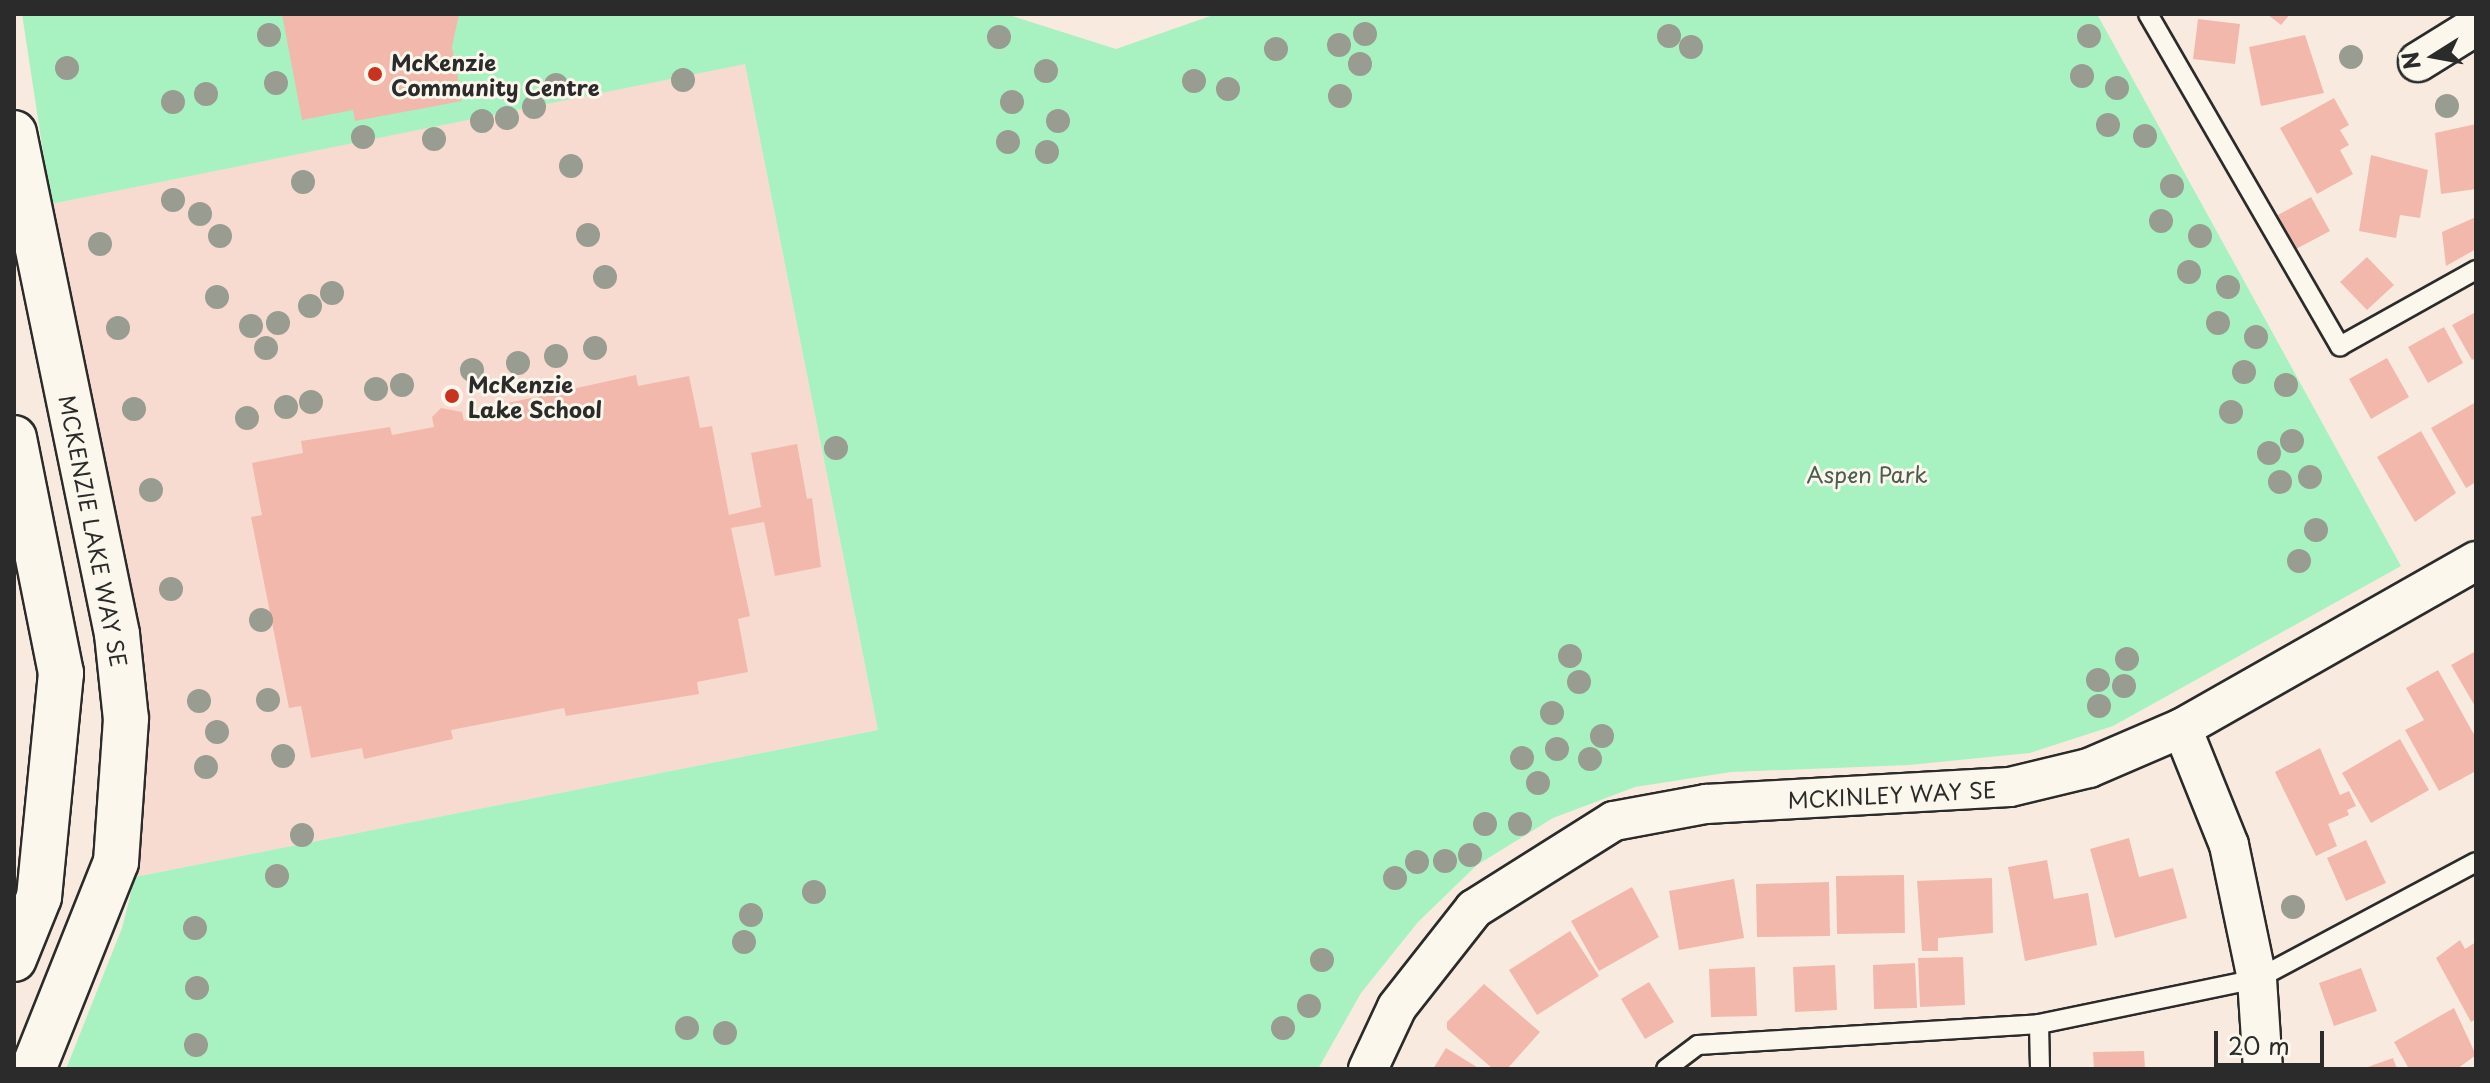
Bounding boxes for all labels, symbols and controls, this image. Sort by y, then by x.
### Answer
north arrow [2394,16,2474,96]
place label: McKenzie Community Centre [391,48,602,100]
text: N [2392,49,2428,72]
marker: McKenzie Community Centre [366,65,384,83]
place label: McKenzie Lake School [468,370,601,422]
marker: McKenzie Lake School [443,387,461,405]
street label: MCKENZIE LAKE WAY SE [55,393,133,669]
park label: Aspen Park [1806,461,1928,487]
street label: MCKINLEY WAY SE [1786,775,1998,813]
scale bar [2218,1015,2328,1065]
text: 20 m [2228,1027,2290,1063]

